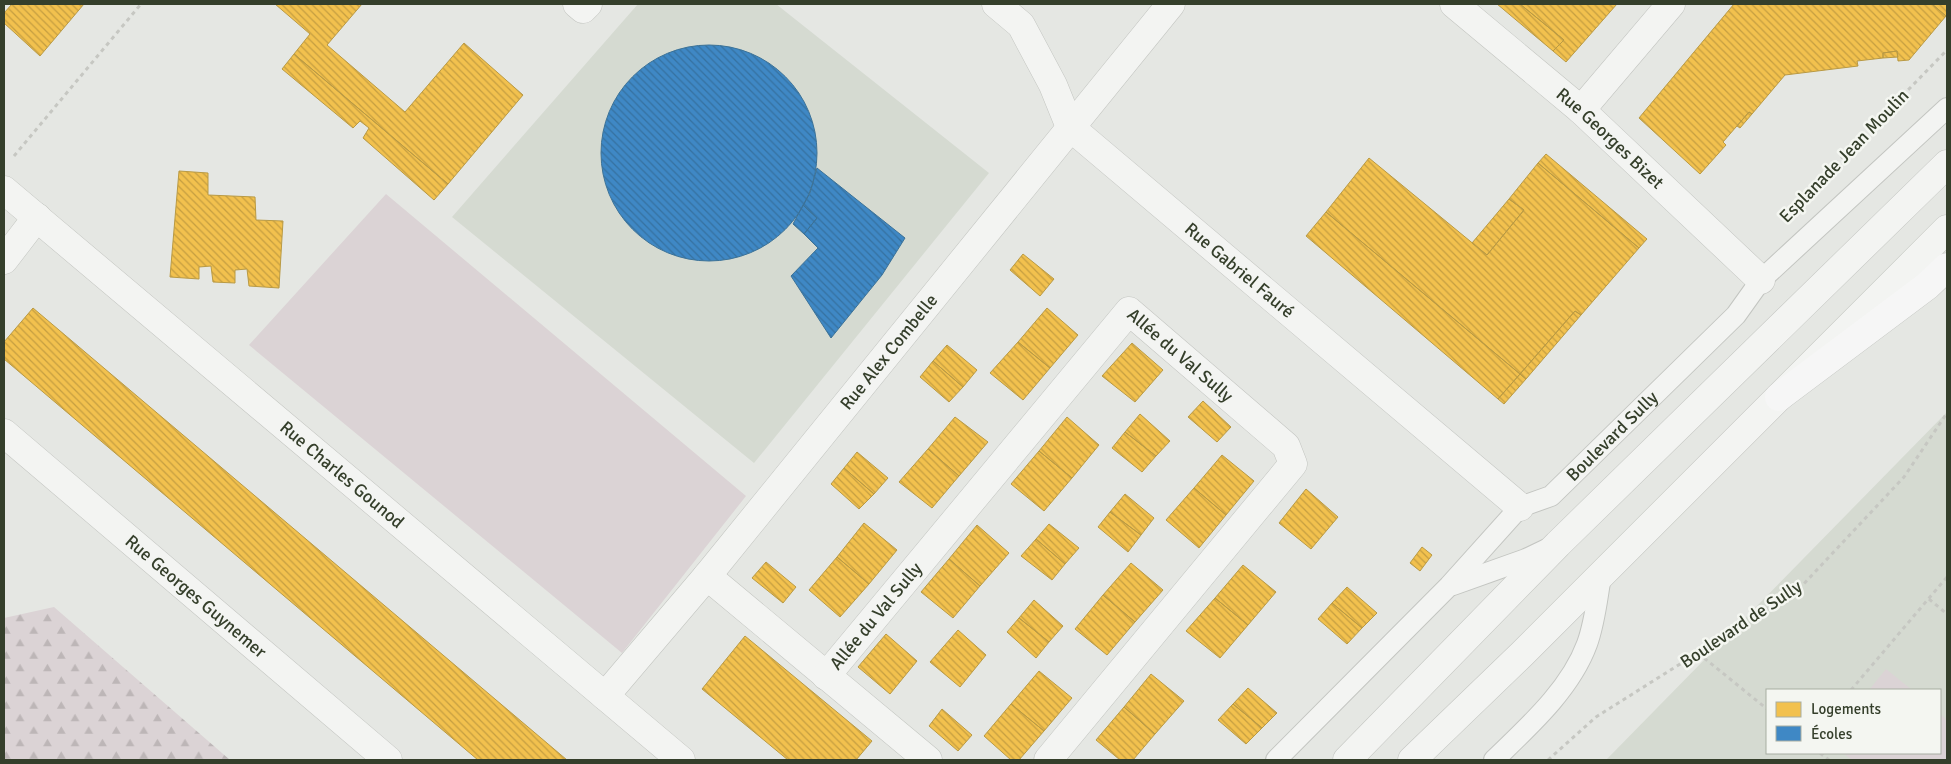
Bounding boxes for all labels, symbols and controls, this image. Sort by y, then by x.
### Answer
street label: Rue Georges Bizet [1552,83,1669,194]
street label: Esplanade Jean Moulin [1775,85,1913,227]
street label: Rue Gabriel Fauré [1180,218,1299,323]
street label: Rue Alex Combelle [835,290,942,414]
street label: Allée du Val Sully [1123,303,1238,407]
street label: Boulevard Sully [1562,386,1663,486]
street label: Rue Charles Gounod [276,416,409,533]
street label: Rue Georges Guynemer [121,530,271,663]
street label: Allée du Val Sully [825,557,927,674]
street label: Boulevard de Sully [1676,575,1807,673]
legend [1766,689,1941,754]
text: Logements [1811,700,1882,718]
text: Écoles [1811,724,1853,743]

